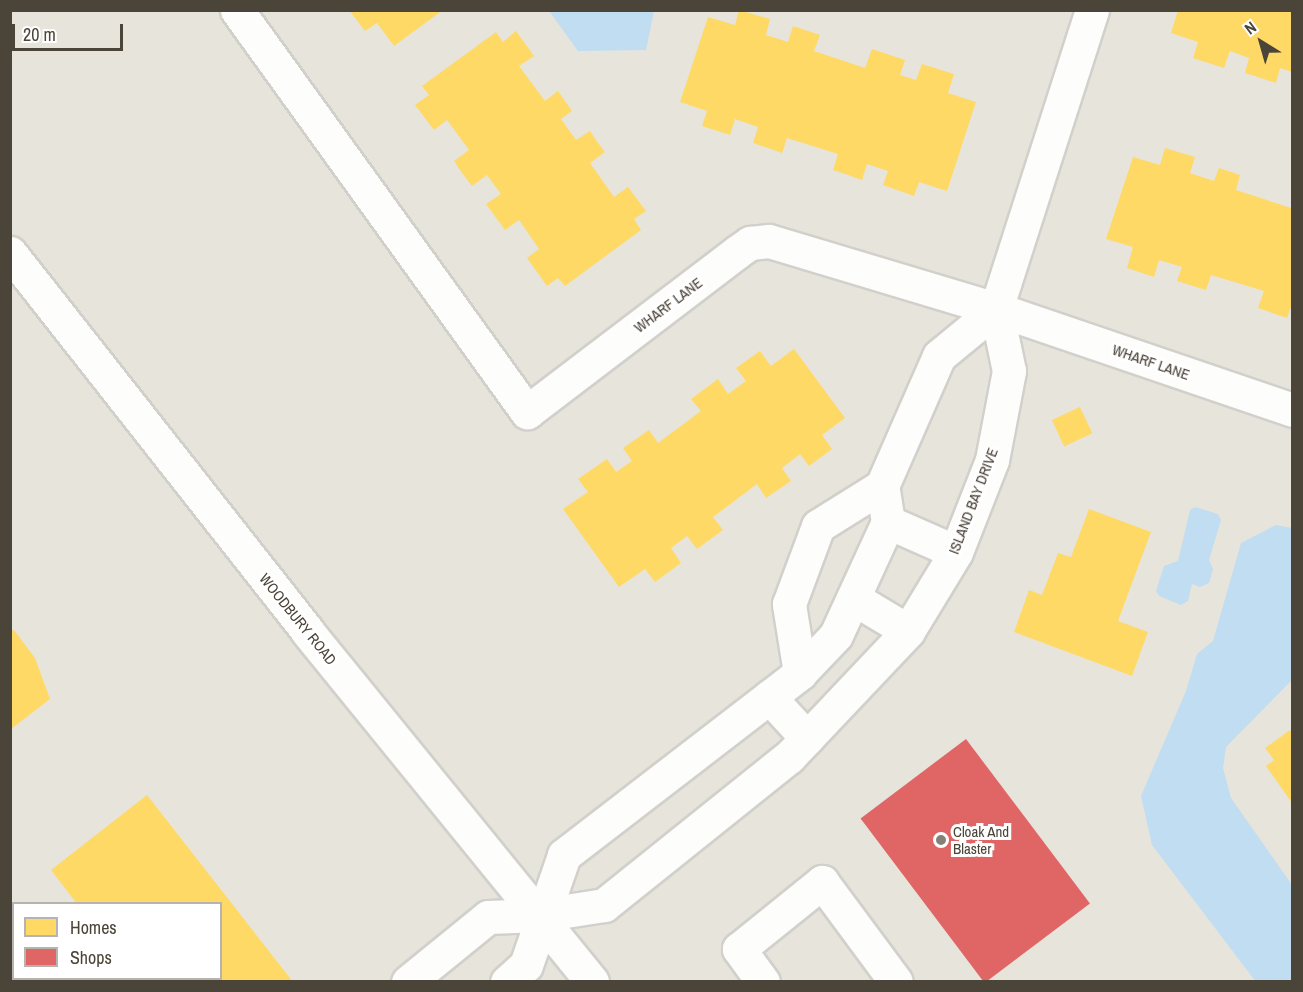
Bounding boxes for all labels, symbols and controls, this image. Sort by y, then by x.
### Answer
scale bar [15,12,126,50]
north arrow [1231,12,1291,72]
text: N [1240,16,1261,39]
text: 20 m [23,22,56,47]
street label: WHARF LANE [630,274,706,336]
street label: WHARF LANE [1110,340,1192,384]
street label: ISLAND BAY DRIVE [944,445,1002,557]
street label: WOODBURY ROAD [256,570,340,668]
place label: Cloak And Blaster [953,822,1010,857]
marker: Cloak And Blaster [934,833,948,847]
legend [12,902,222,980]
text: Homes [70,915,117,940]
text: Shops [70,945,112,970]

